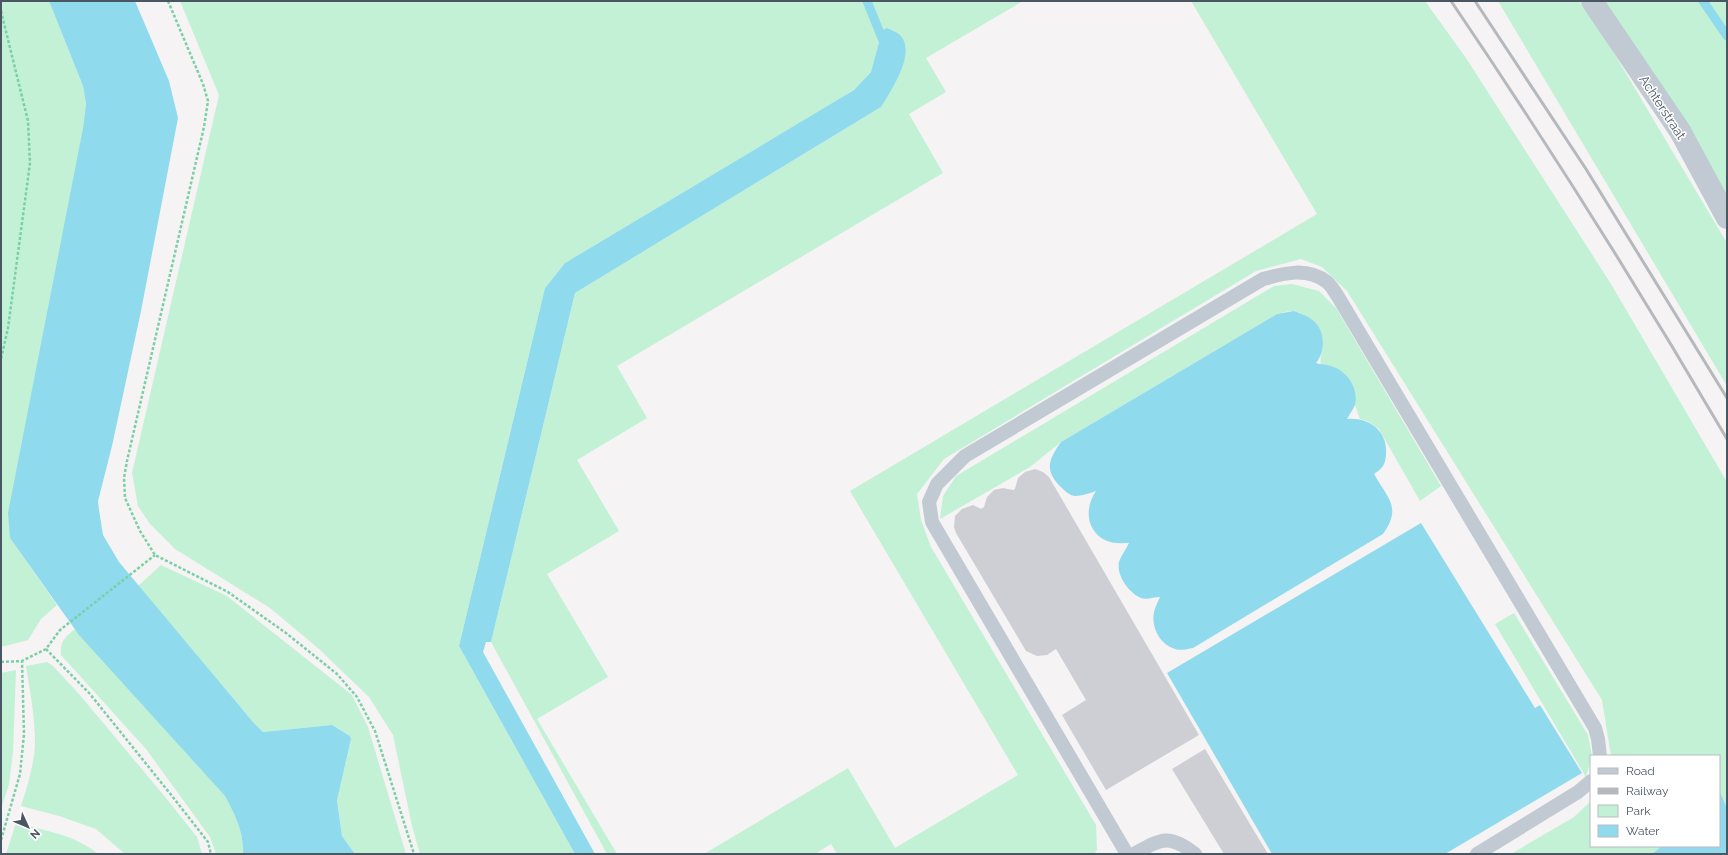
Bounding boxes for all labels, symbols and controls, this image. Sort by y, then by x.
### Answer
street label: Achterstraat [1636,72,1689,143]
legend [1590,755,1720,847]
text: Road [1626,764,1655,778]
text: Railway [1626,784,1669,798]
text: Park [1626,804,1651,818]
north arrow [8,807,48,847]
text: Water [1626,824,1660,838]
text: N [27,826,42,841]

